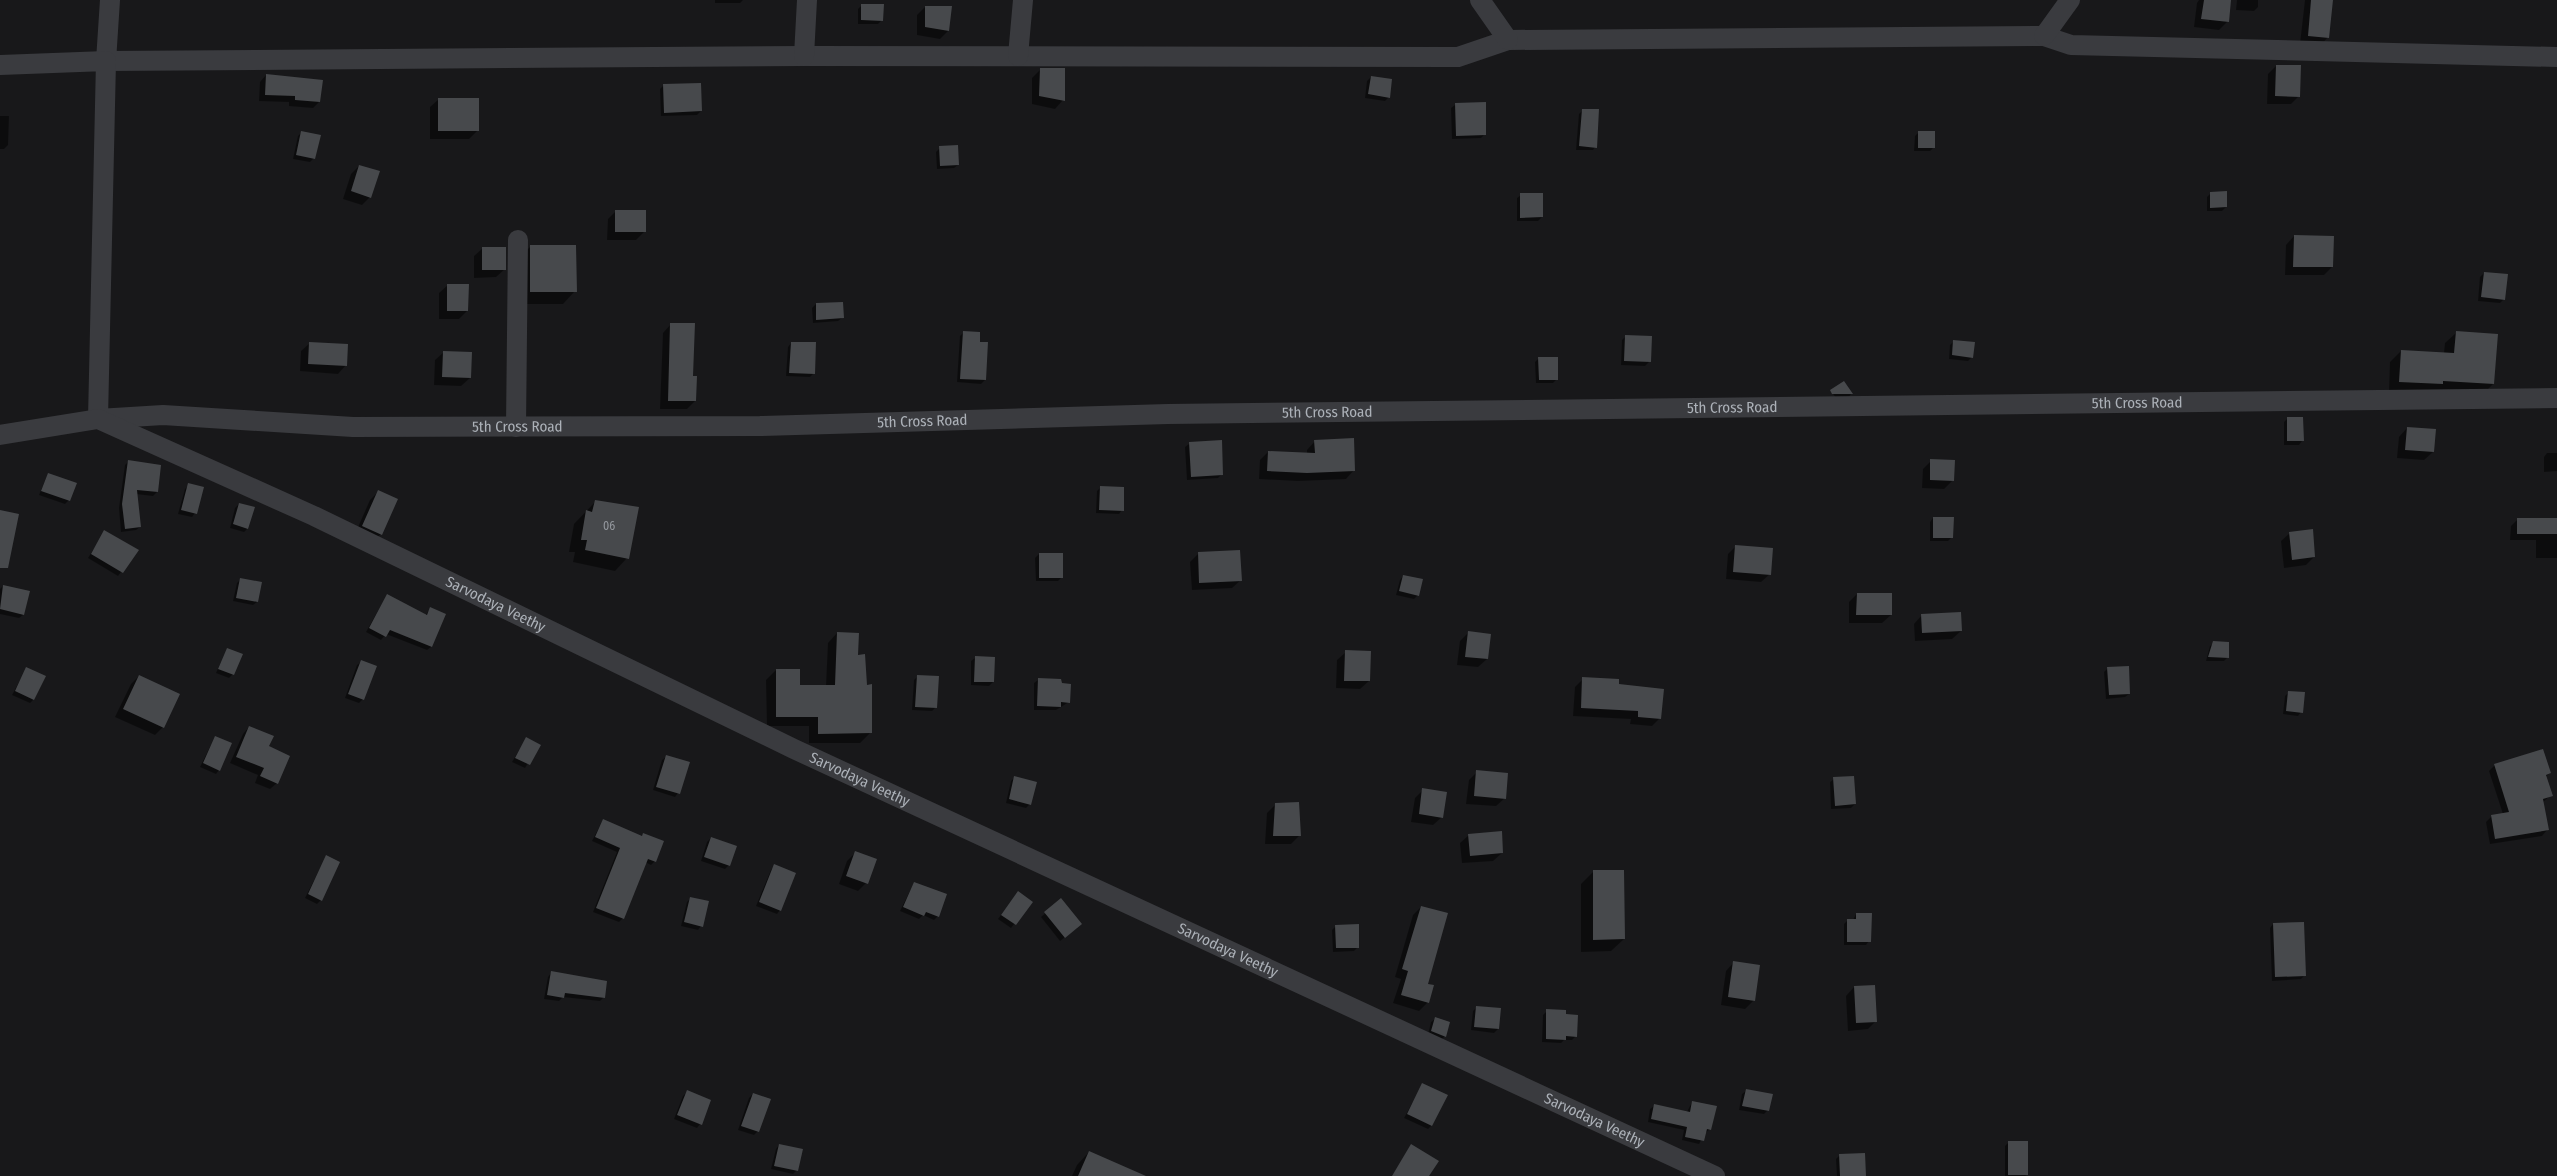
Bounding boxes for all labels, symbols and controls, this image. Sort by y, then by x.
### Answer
street label: 5th Cross Road [2092,393,2182,412]
street label: 5th Cross Road [1687,398,1778,417]
street label: 5th Cross Road [1282,403,1373,422]
street label: 5th Cross Road [877,411,968,432]
street label: 5th Cross Road [472,417,563,436]
house number: 06 [603,519,615,533]
street label: Sarvodaya Veethy [443,572,549,636]
street label: Sarvodaya Veethy [807,748,913,811]
street label: Sarvodaya Veethy [1175,919,1281,981]
street label: Sarvodaya Veethy [1541,1089,1648,1151]

